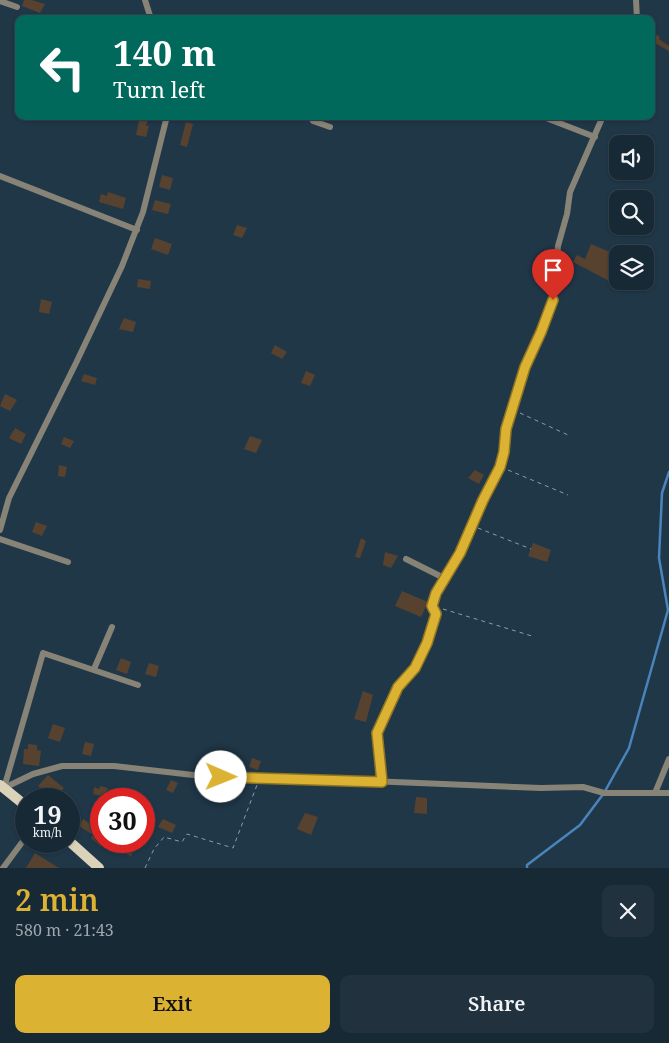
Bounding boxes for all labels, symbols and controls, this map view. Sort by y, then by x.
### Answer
text: 140 m [113,29,216,76]
icon: left [30,35,95,100]
text: Turn left [113,74,205,104]
map controls [609,135,654,290]
button: sound [609,135,654,180]
button: search [609,190,654,235]
button: layers [609,245,654,290]
pin [532,249,574,300]
icon: arrive [539,256,567,284]
position arrow [194,750,246,802]
speed limit sign: 30 [90,788,155,853]
text: 19 [33,797,62,831]
text: km/h [33,824,62,841]
text: 2 min [15,879,99,920]
button: close [602,885,654,937]
text: 580 m · 21:43 [15,919,114,941]
button: Exit [15,975,330,1033]
button: Share [340,975,654,1033]

